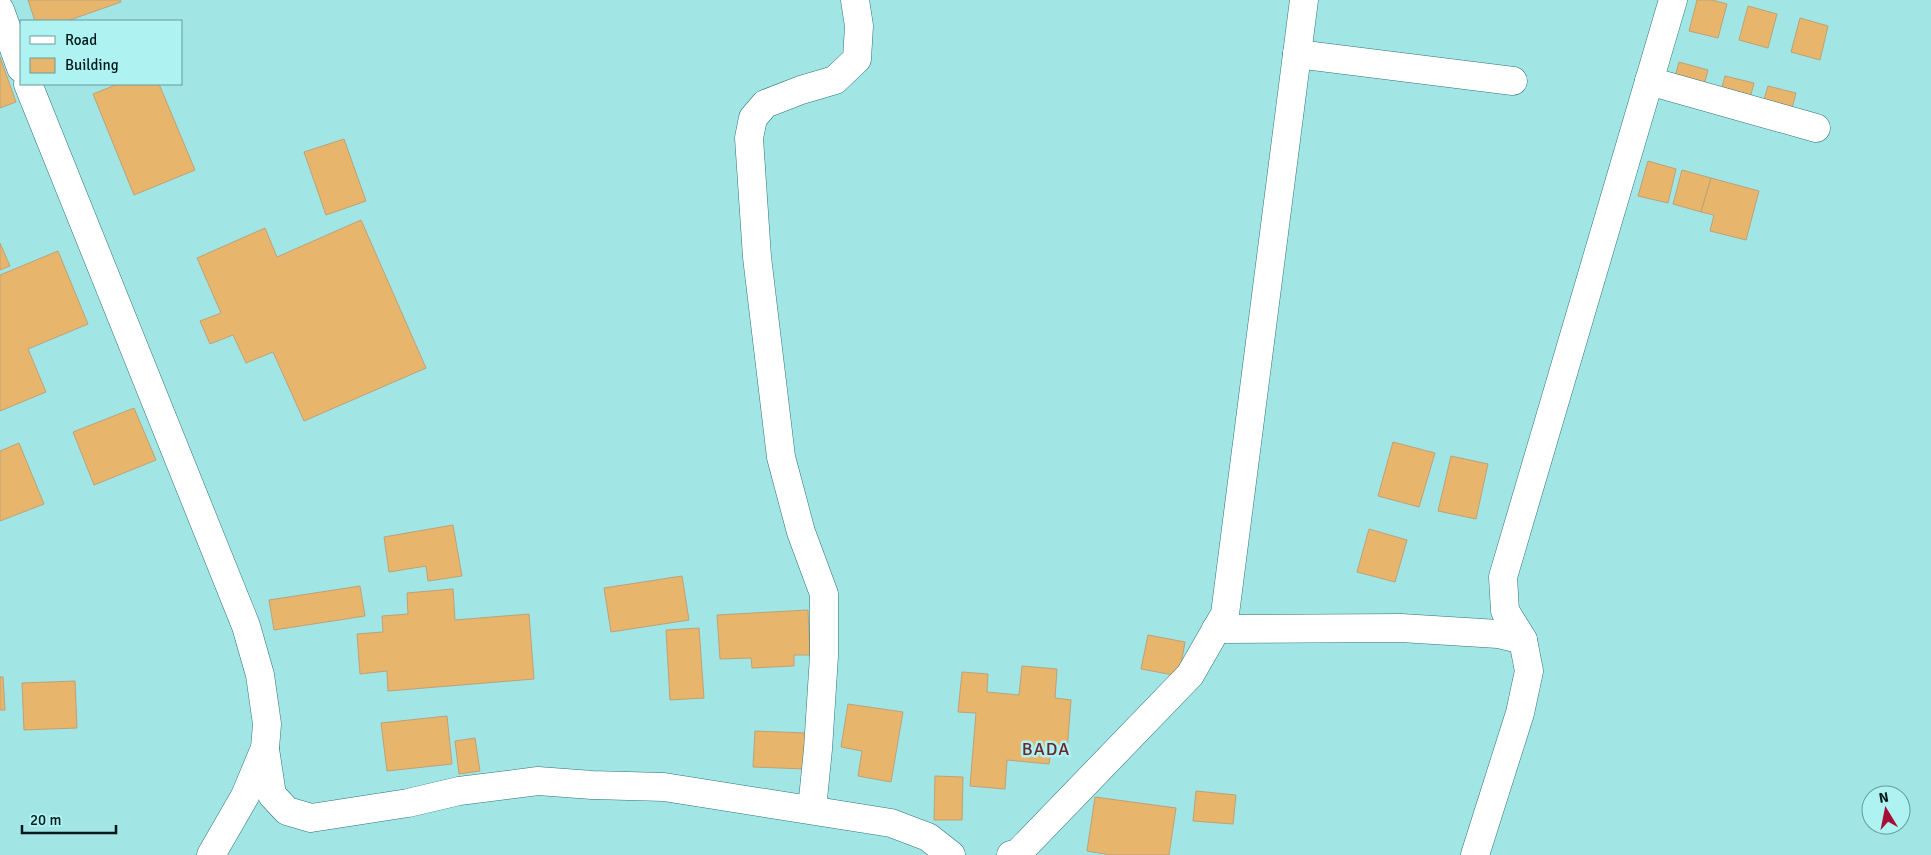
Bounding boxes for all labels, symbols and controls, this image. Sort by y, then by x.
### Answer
legend [20,20,182,85]
text: Road [65,31,97,49]
text: Building [65,56,119,74]
district label: BADA [1022,738,1070,760]
north arrow [1861,785,1911,835]
text: N [1878,788,1890,807]
scale bar [22,802,116,834]
text: 20 m [30,811,61,829]

